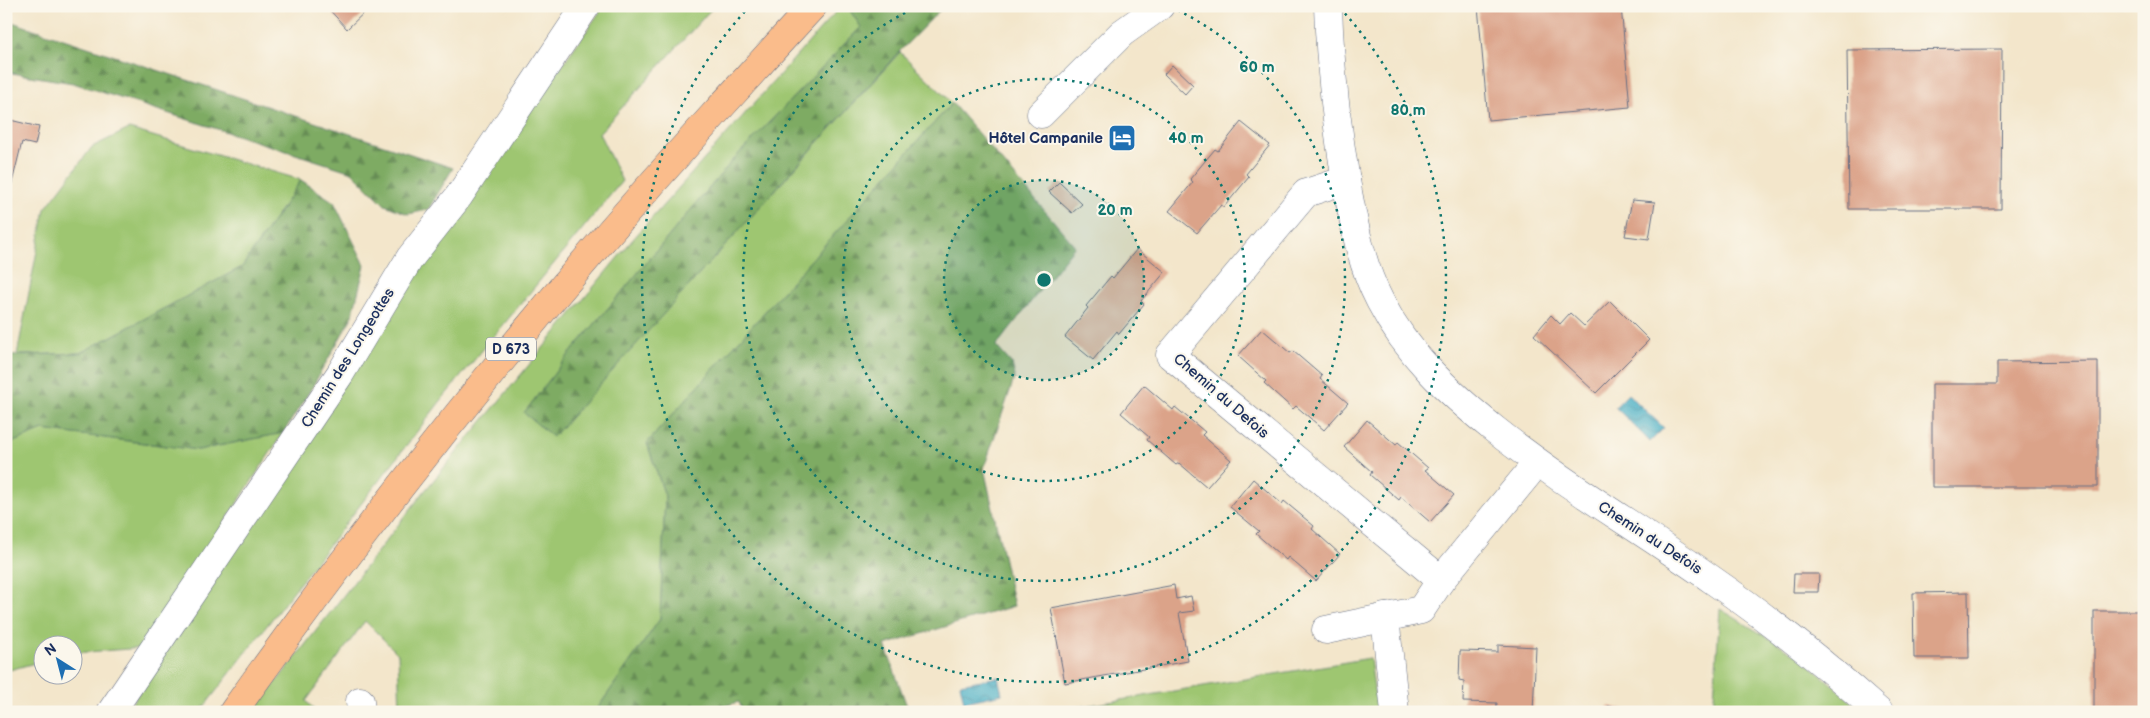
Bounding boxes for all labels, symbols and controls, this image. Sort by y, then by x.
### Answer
text: 60 m [1239,58,1275,77]
text: 80 m [1390,101,1426,120]
hotel icon: Hôtel Campanile [1107,123,1137,153]
place label: Hôtel Campanile [988,129,1103,148]
text: 40 m [1168,129,1204,148]
text: 20 m [1098,201,1133,220]
centre of rings [1035,271,1053,289]
street label: Chemin des Longeottes [297,284,399,431]
road number: D 673 [486,338,536,360]
street label: Chemin du Defois [1169,349,1273,443]
street label: Chemin du Defois [1594,497,1706,579]
north arrow [32,636,82,686]
text: N [41,640,60,660]

